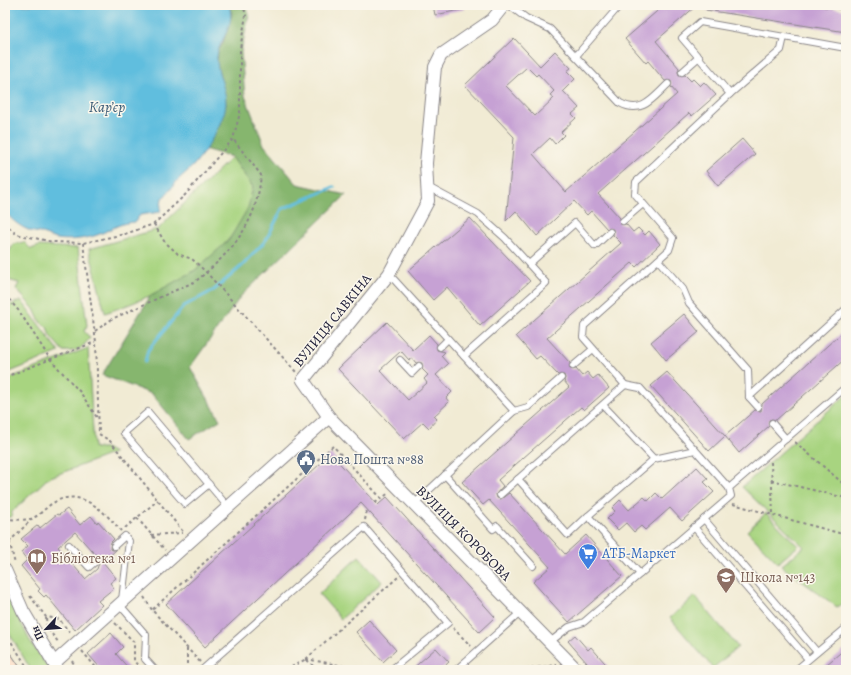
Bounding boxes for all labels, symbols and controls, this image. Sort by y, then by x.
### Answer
water label: Кар’єр [89,97,125,117]
street label: ВУЛИЦЯ САВКІНА [289,269,376,371]
public building icon: Нова Пошта №88 [295,448,317,476]
place label: Нова Пошта №88 [320,450,424,469]
street label: ВУЛИЦЯ КОРОБОВА [412,482,516,586]
supermarket icon: АТБ-Маркет [577,542,599,570]
place label: АТБ-Маркет [601,544,676,563]
library icon: Бібліотека №1 [26,547,48,575]
place label: Бібліотека №1 [51,549,136,568]
school or university icon: Школа №143 [715,566,737,594]
place label: Школа №143 [740,568,815,587]
north arrow [26,609,66,649]
text: Пн [27,623,47,643]

